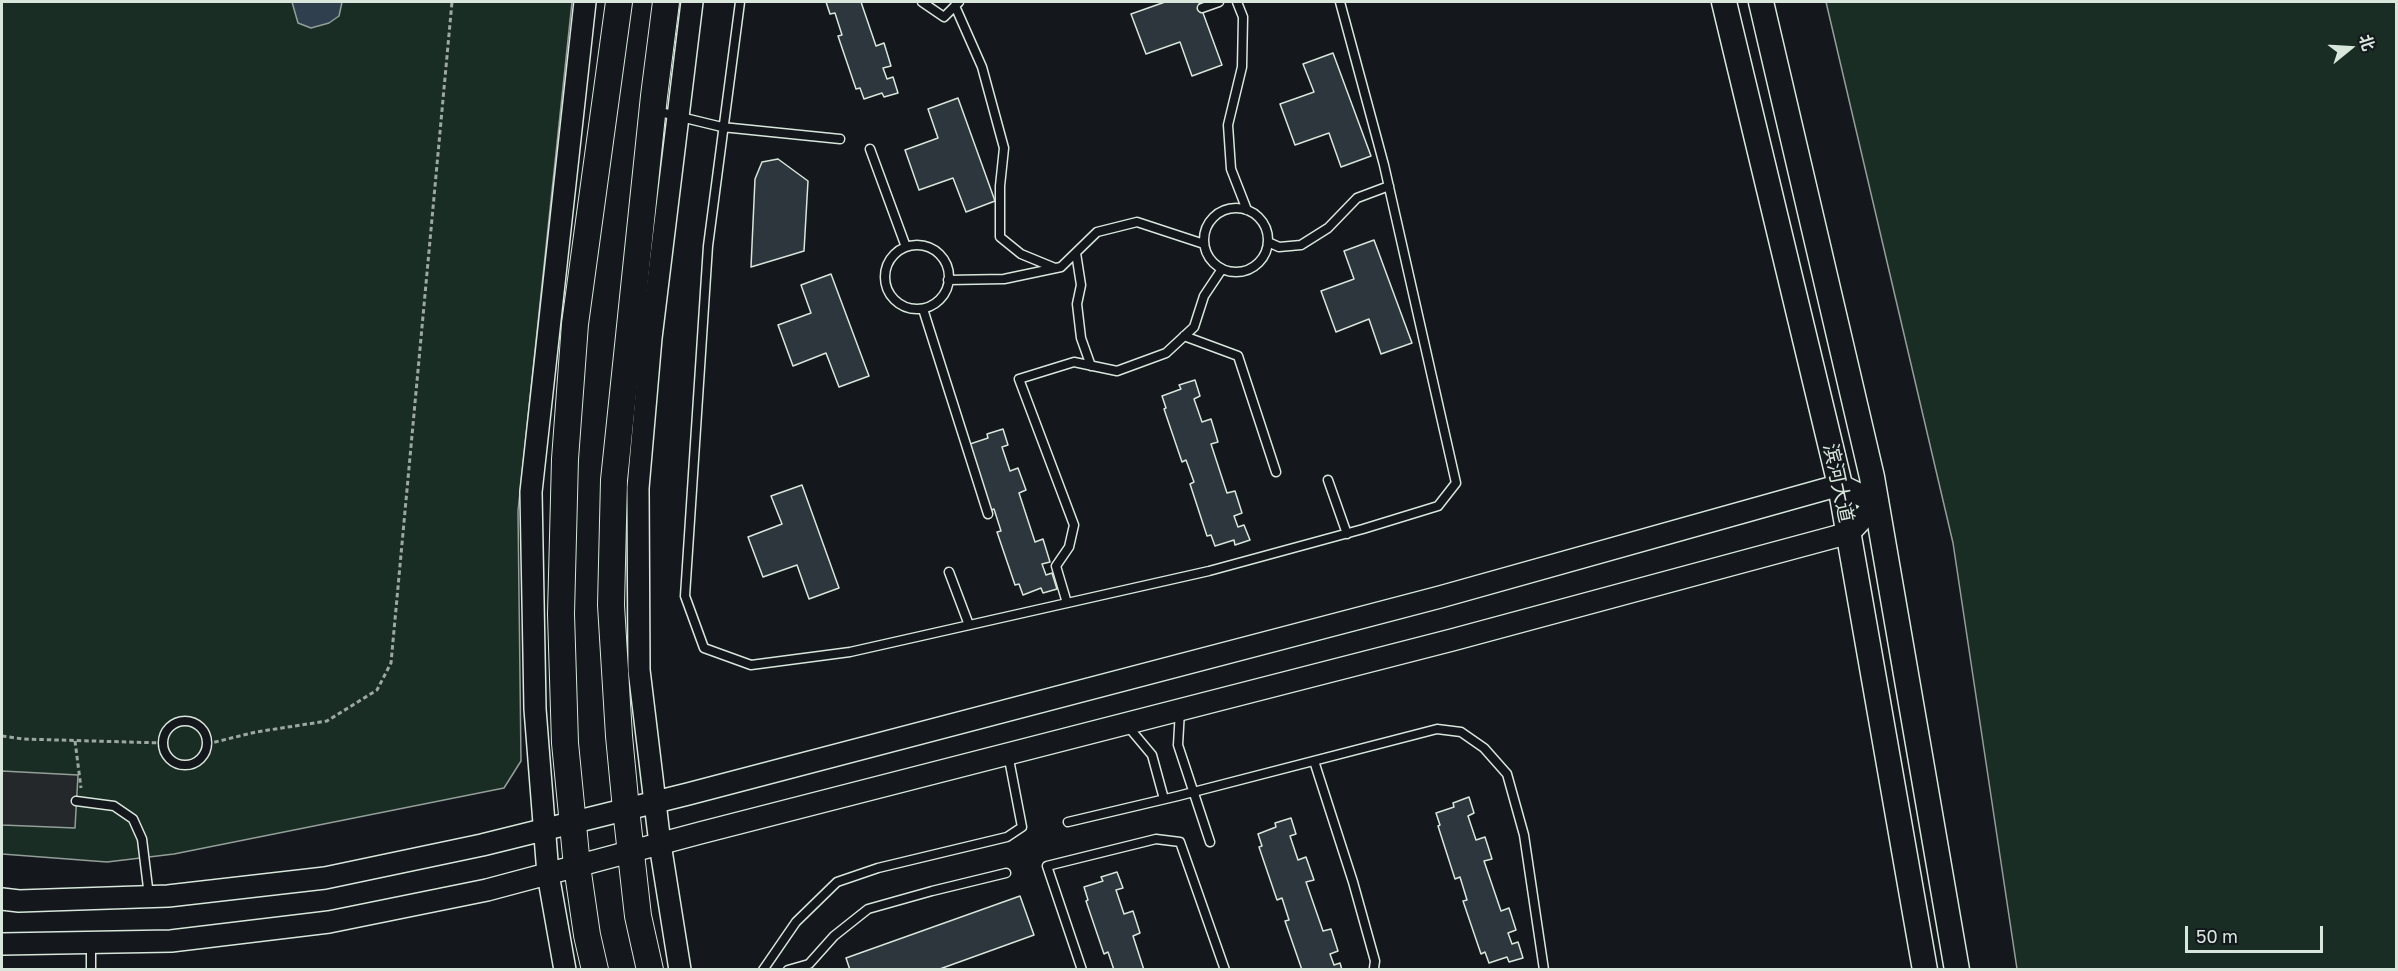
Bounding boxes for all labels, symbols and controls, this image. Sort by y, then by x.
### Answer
north arrow [2320,18,2380,78]
text: 北 [2355,32,2379,53]
street label: 滨河大道 [1818,441,1858,525]
scale bar [2188,914,2326,952]
text: 50 m [2196,925,2238,947]

